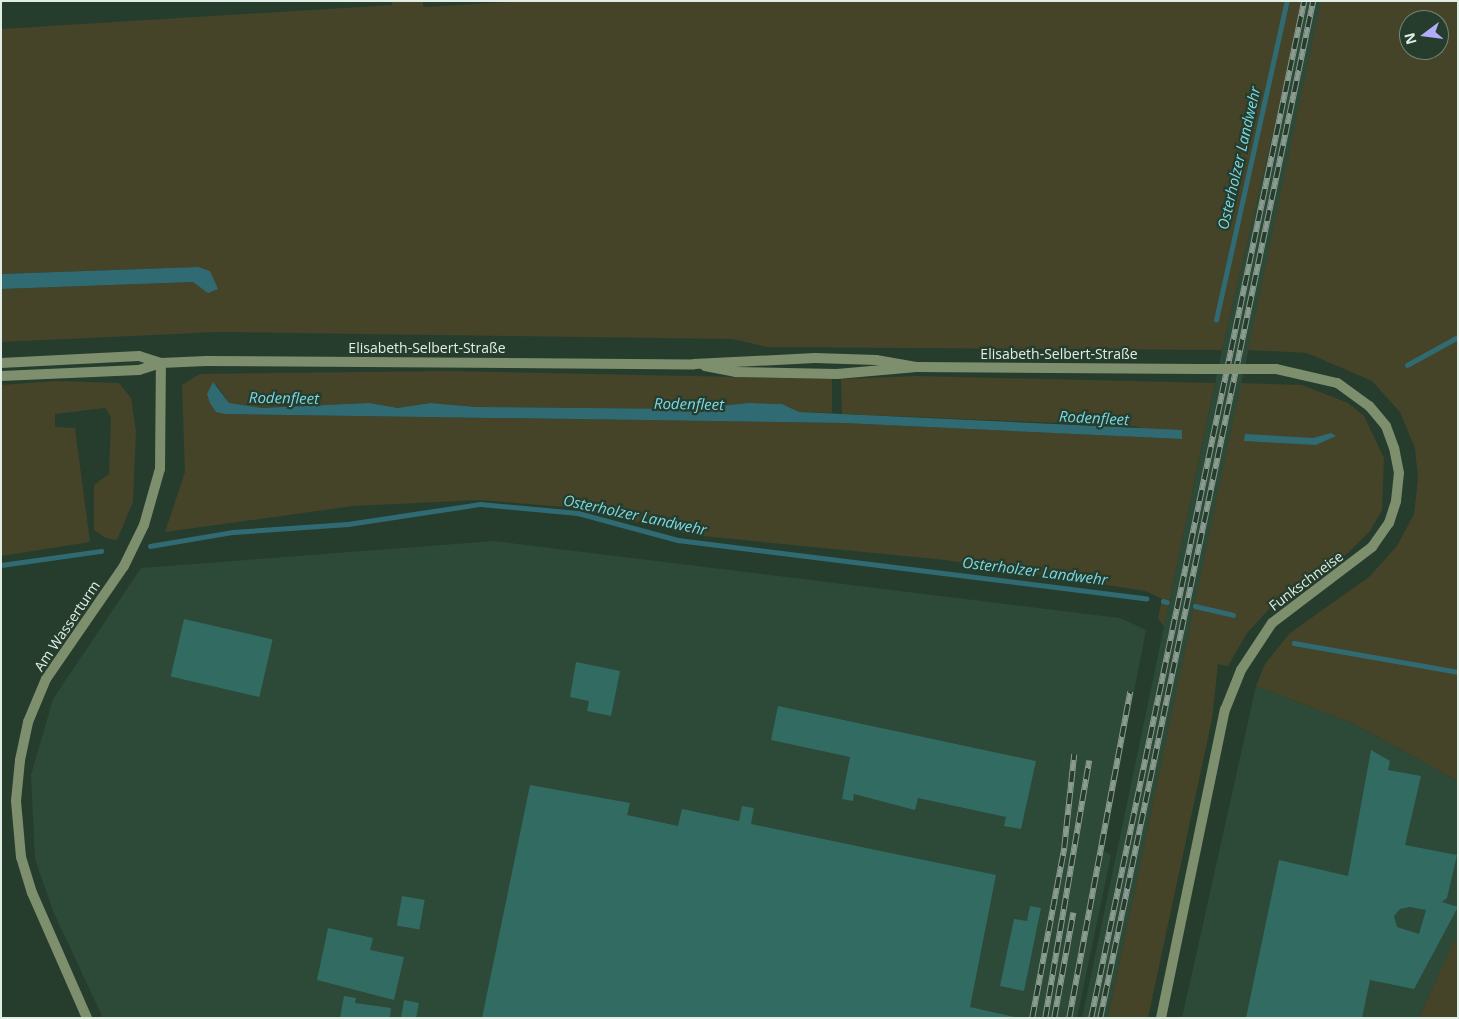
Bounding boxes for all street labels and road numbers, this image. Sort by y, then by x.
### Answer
street label: Elisabeth-Selbert-Straße [348,340,506,356]
street label: Elisabeth-Selbert-Straße [980,346,1138,362]
street label: Funkschneise [1266,548,1346,614]
street label: Am Wasserturm [31,578,103,674]

